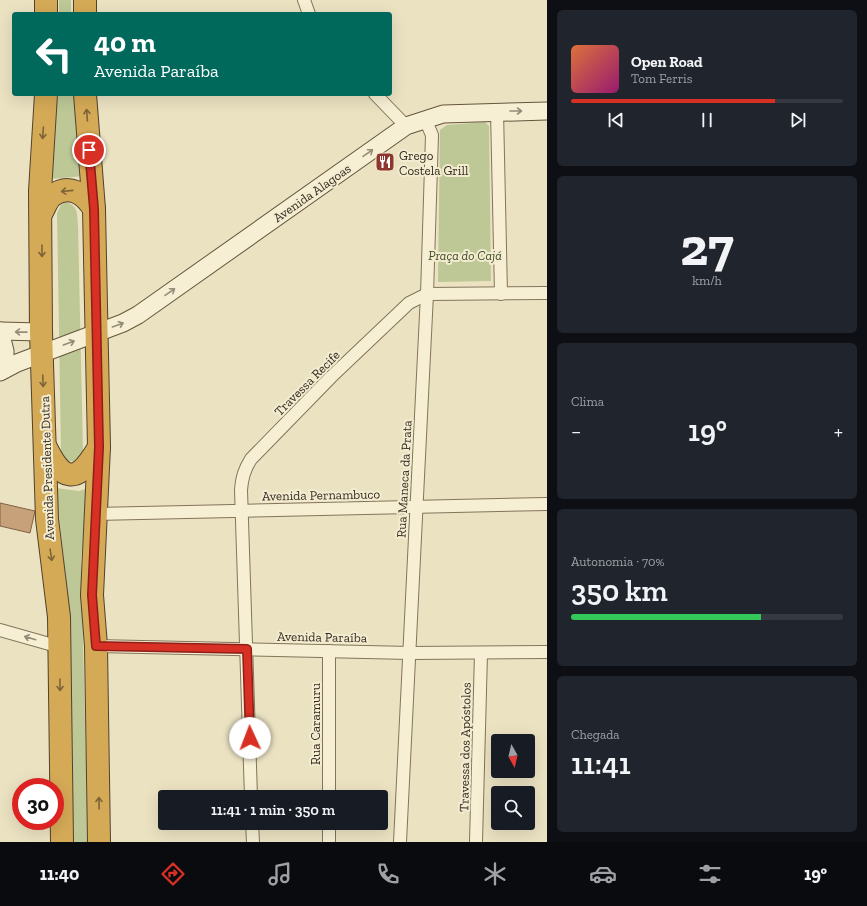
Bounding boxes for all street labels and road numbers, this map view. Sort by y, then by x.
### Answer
street label: Avenida Alagoas [270,160,354,225]
street label: Travessa Recife [271,347,343,419]
street label: Avenida Presidente Dutra [37,395,57,540]
street label: Rua Maneca da Prata [393,419,415,538]
street label: Avenida Pernambuco [262,486,381,504]
street label: Avenida Paraíba [277,629,368,645]
street label: Rua Caramuru [308,682,323,765]
street label: Travessa dos Apóstolos [456,682,474,812]

